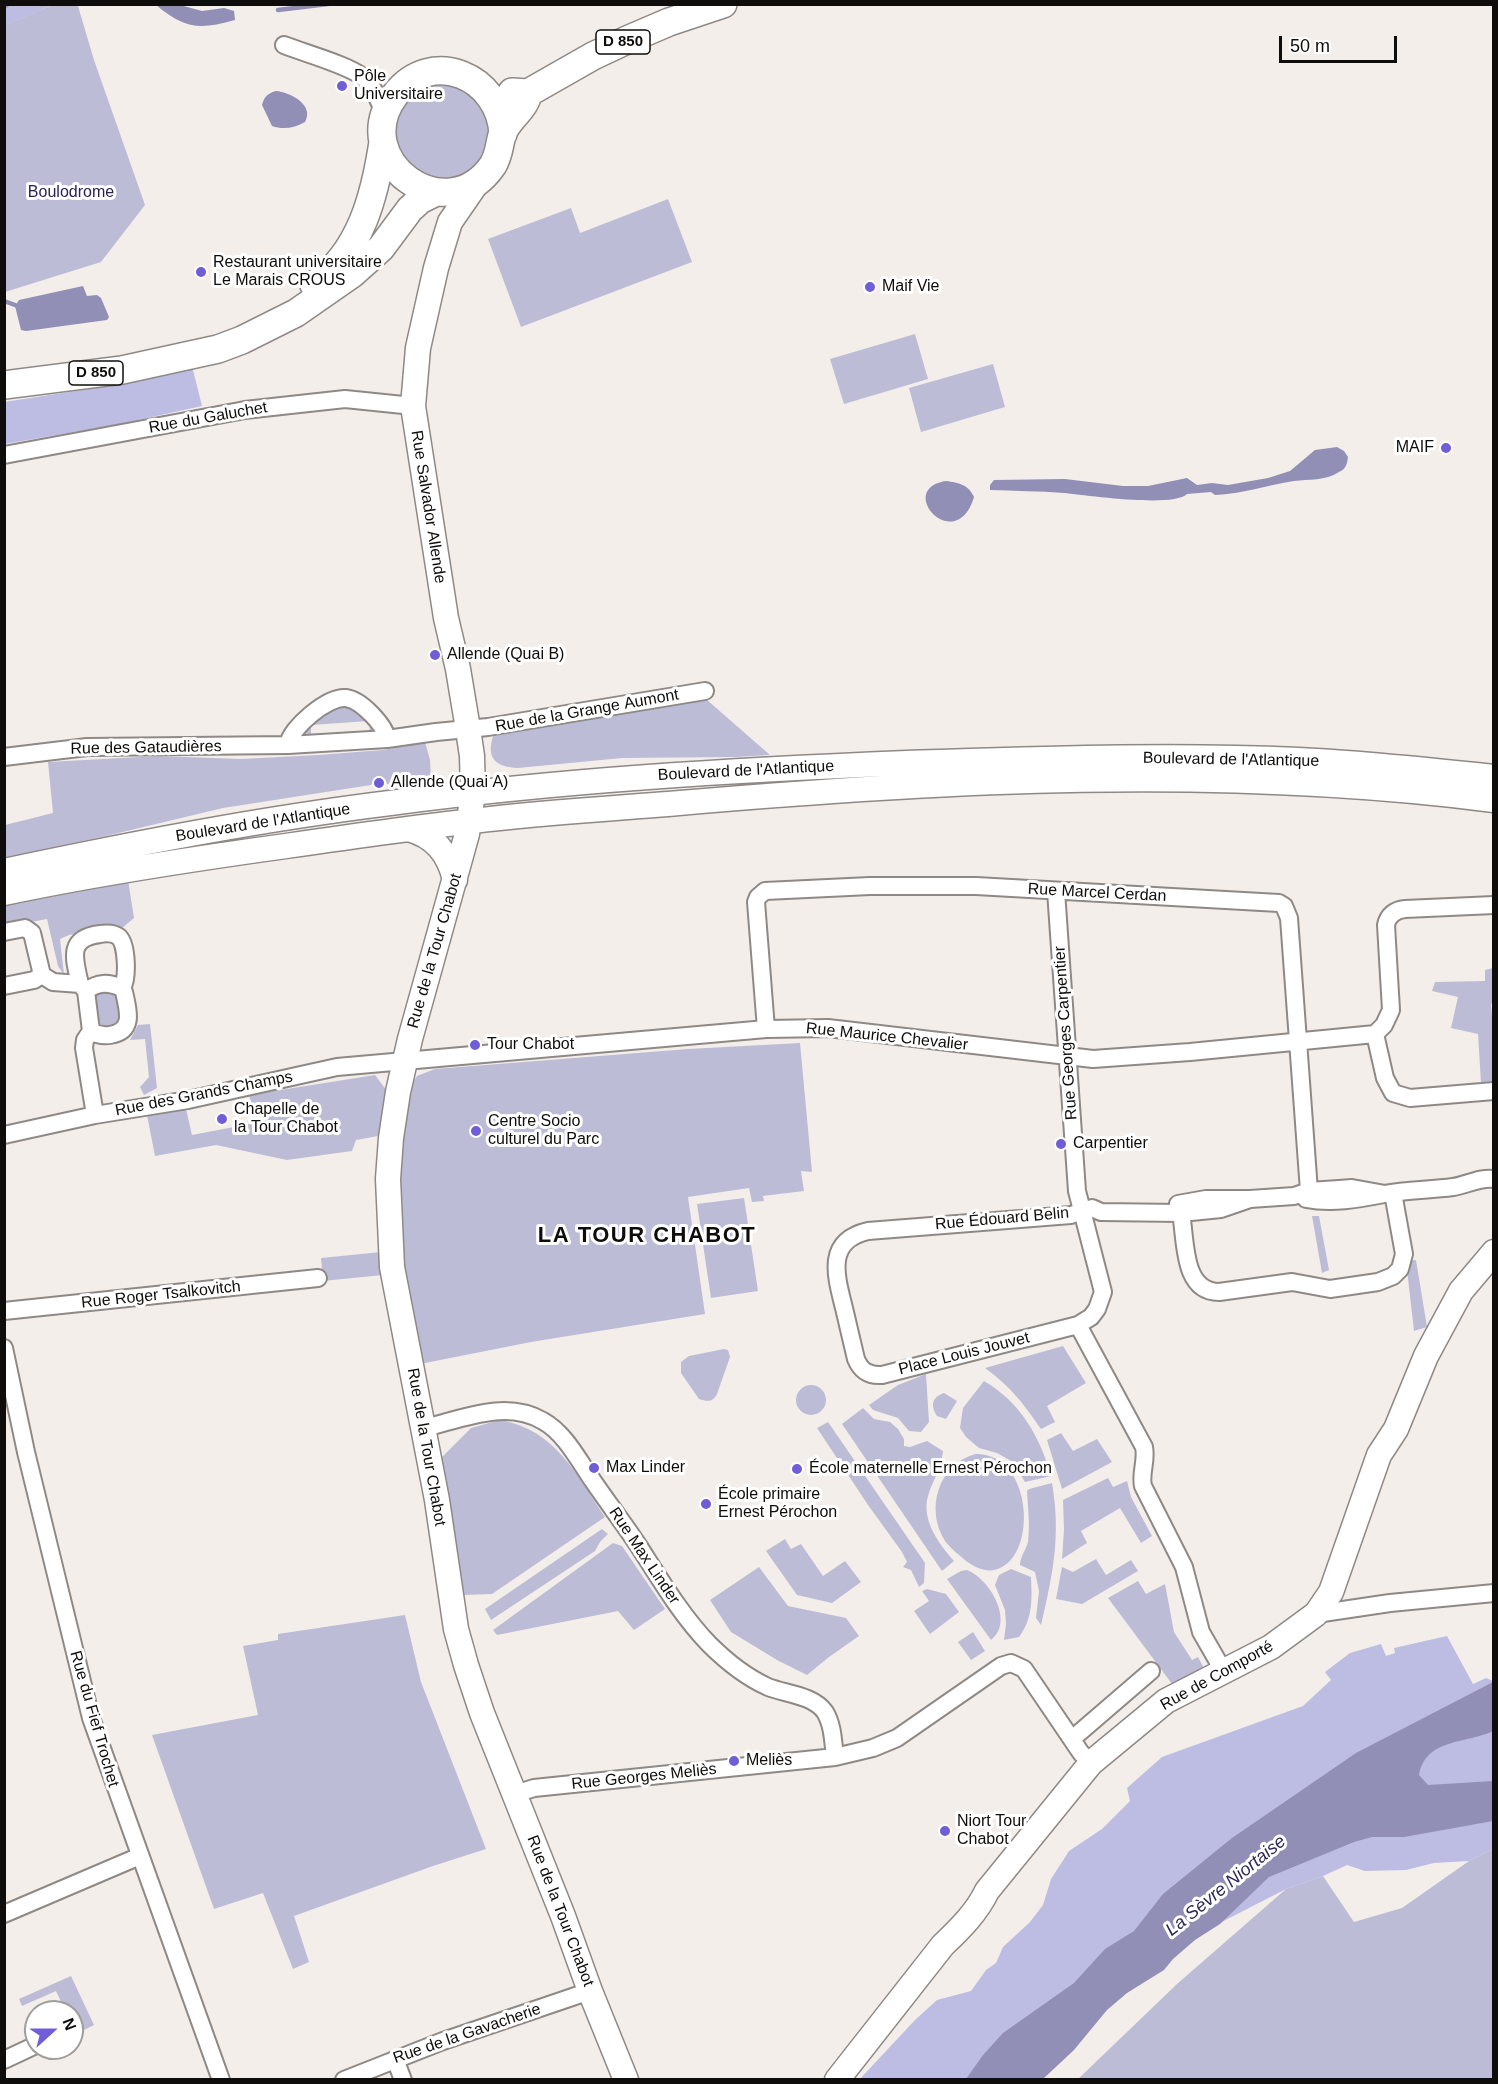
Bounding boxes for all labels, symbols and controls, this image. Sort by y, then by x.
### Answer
scale bar [1282,24,1400,62]
road number: D 850 [596,30,650,54]
text: 50 m [1290,36,1330,56]
place label: Pôle Universitaire [354,67,443,105]
marker: Pôle Universitaire [335,79,349,93]
park label: Boulodrome [28,183,114,203]
place label: Restaurant universitaire Le Marais CROUS [213,253,382,291]
marker: Restaurant universitaire Le Marais CROUS [194,265,208,279]
place label: Maif Vie [882,277,940,297]
marker: Maif Vie [863,280,877,294]
road number: D 850 [69,361,123,385]
street label: Rue du Galuchet [147,398,269,438]
street label: Rue Salvador Allende [406,429,450,585]
place label: MAIF [1396,438,1434,458]
marker: MAIF [1439,441,1453,455]
place label: Allende (Quai B) [447,645,564,665]
marker: Allende (Quai B) [428,648,442,662]
street label: Rue de la Grange Aumont [494,685,680,737]
street label: Rue des Gataudières [70,737,222,759]
street label: Boulevard de l'Atlantique [1143,749,1319,771]
street label: Boulevard de l'Atlantique [657,757,835,785]
place label: Allende (Quai A) [391,773,508,793]
marker: Allende (Quai A) [372,776,386,790]
street label: Boulevard de l'Atlantique [174,800,352,846]
street label: Rue de la Tour Chabot [404,871,466,1031]
street label: Rue Marcel Cerdan [1027,880,1167,906]
street label: Rue Georges Carpentier [1050,945,1082,1121]
street label: Rue Maurice Chevalier [805,1019,969,1055]
place label: Tour Chabot [487,1035,574,1055]
marker: Tour Chabot [468,1038,482,1052]
street label: Rue des Grands Champs [114,1067,294,1121]
place label: Chapelle de la Tour Chabot [234,1100,338,1138]
marker: Chapelle de la Tour Chabot [215,1112,229,1126]
place label: Centre Socio culturel du Parc [488,1112,599,1150]
marker: Centre Socio culturel du Parc [469,1124,483,1138]
place label: Carpentier [1073,1134,1148,1154]
marker: Carpentier [1054,1137,1068,1151]
street label: Rue Édouard Belin [934,1204,1070,1234]
district label: LA TOUR CHABOT [538,1223,756,1249]
street label: Rue Roger Tsalkovitch [80,1277,242,1313]
street label: Place Louis Jouvet [897,1328,1031,1380]
street label: Rue de la Tour Chabot [403,1366,449,1528]
place label: Max Linder [606,1458,685,1478]
place label: École maternelle Ernest Pérochon [809,1459,1052,1479]
marker: Max Linder [587,1461,601,1475]
marker: École maternelle Ernest Pérochon [790,1462,804,1476]
place label: École primaire Ernest Pérochon [718,1485,837,1523]
marker: École primaire Ernest Pérochon [699,1497,713,1511]
street label: Rue Max Linder [604,1504,684,1608]
street label: Rue de Comporté [1157,1637,1277,1715]
street label: Rue du Fief Trochet [65,1649,123,1789]
place label: Meliès [746,1751,792,1771]
marker: Meliès [727,1754,741,1768]
street label: Rue Georges Meliès [570,1760,718,1794]
place label: Niort Tour Chabot [957,1812,1026,1850]
marker: Niort Tour Chabot [938,1824,952,1838]
water label: La Sèvre Niortaise [1162,1831,1290,1941]
street label: Rue de la Tour Chabot [522,1833,598,1989]
north arrow [24,2000,84,2060]
street label: Rue de la Gavacherie [391,2000,543,2068]
text: N [59,2016,79,2033]

